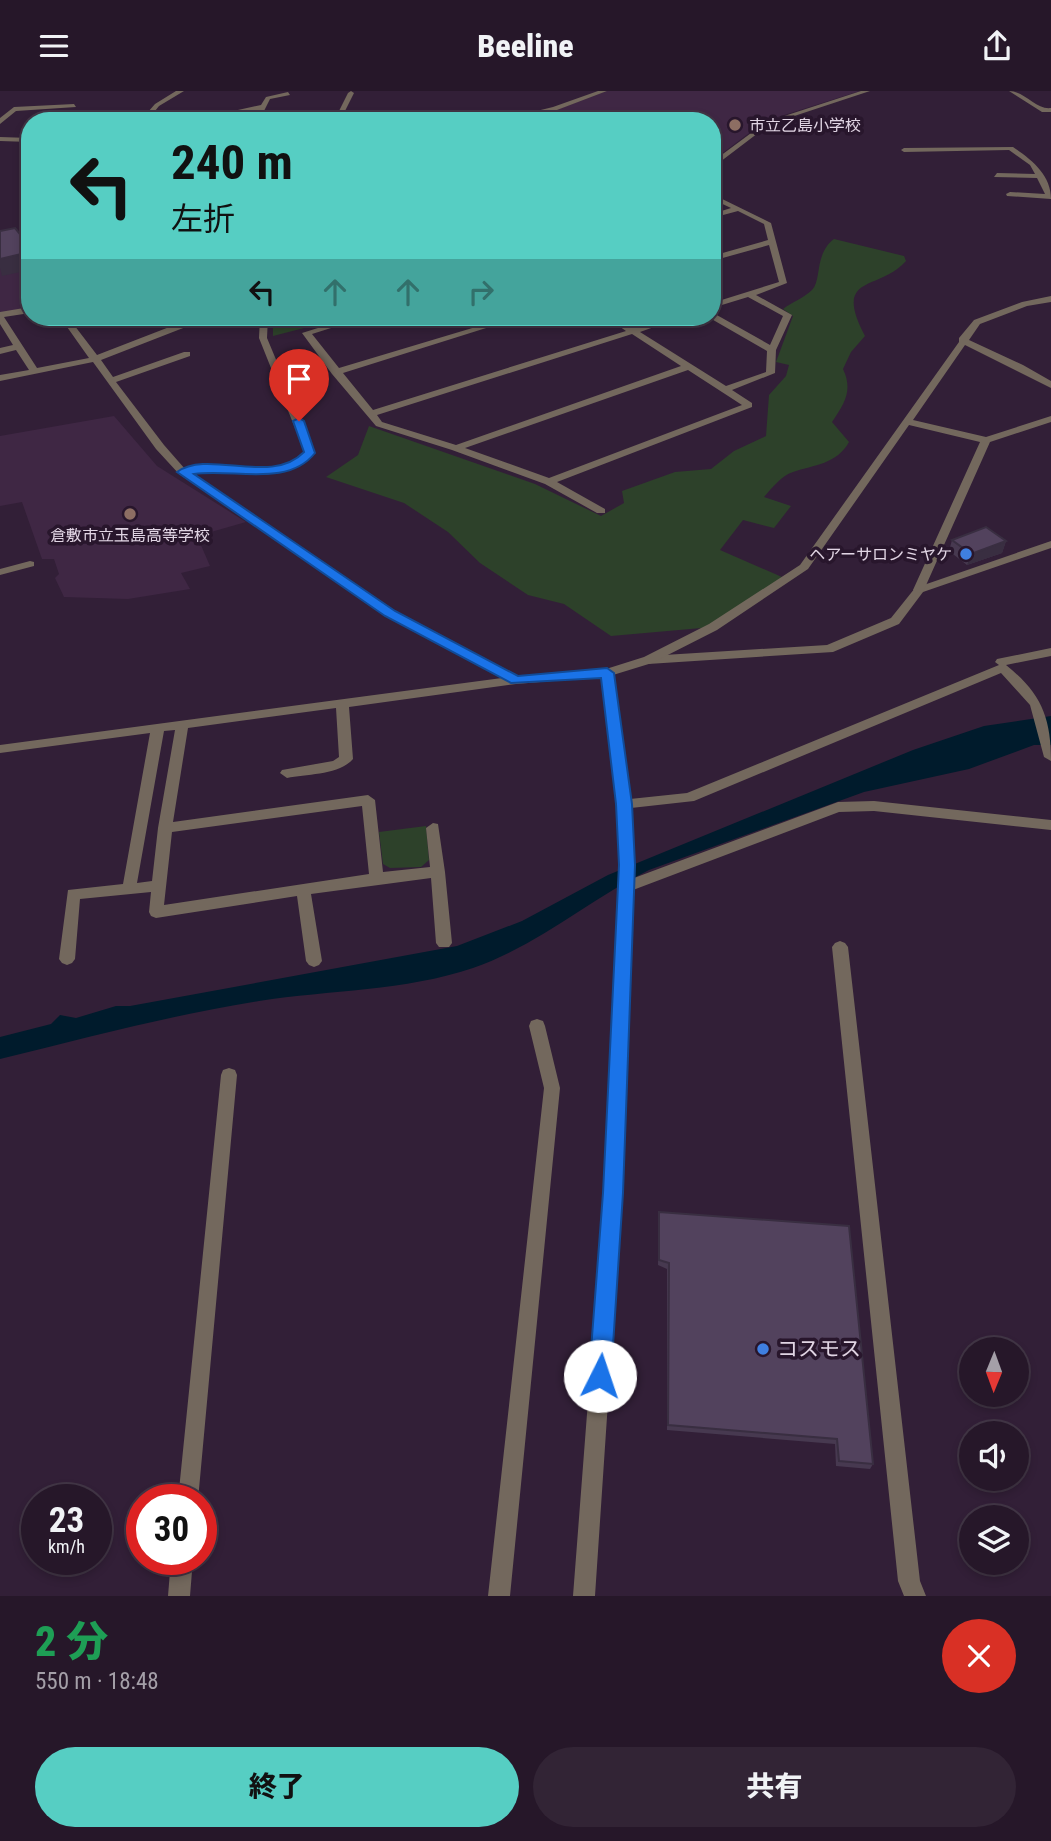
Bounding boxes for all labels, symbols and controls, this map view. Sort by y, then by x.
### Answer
icon: menu [35,27,73,65]
text: Beeline [477,27,574,65]
icon: share [978,27,1016,65]
place label: 市立乙島小学校 [749,116,861,135]
marker: 市立乙島小学校 [727,117,743,133]
text: 240 m [171,134,293,191]
icon: left [56,140,147,231]
text: 左折 [171,200,235,238]
icon: left [243,273,281,311]
icon: ahead [316,273,354,311]
icon: ahead [389,273,427,311]
icon: right [462,273,500,311]
pin [269,349,329,421]
icon: arrive [280,360,318,398]
marker: 倉敷市立玉島高等学校 [122,506,138,522]
place label: 倉敷市立玉島高等学校 [50,526,210,545]
place label: ヘアーサロンミヤケ [809,545,952,564]
marker: ヘアーサロンミヤケ [958,546,974,562]
place label: コスモス [777,1337,861,1361]
north arrow [959,1337,1029,1407]
map controls [959,1337,1029,1575]
position arrow [563,1339,637,1413]
marker: コスモス [755,1341,771,1357]
button: sound [959,1421,1029,1491]
speed limit sign: 30 [126,1484,217,1575]
text: 23 [49,1500,84,1541]
button: layers [959,1505,1029,1575]
text: km/h [48,1536,85,1557]
text: 2 分 [35,1617,108,1666]
button: close [942,1619,1016,1693]
text: 550 m · 18:48 [35,1668,159,1695]
button: 終了 [35,1747,519,1827]
button: 共有 [533,1747,1016,1827]

